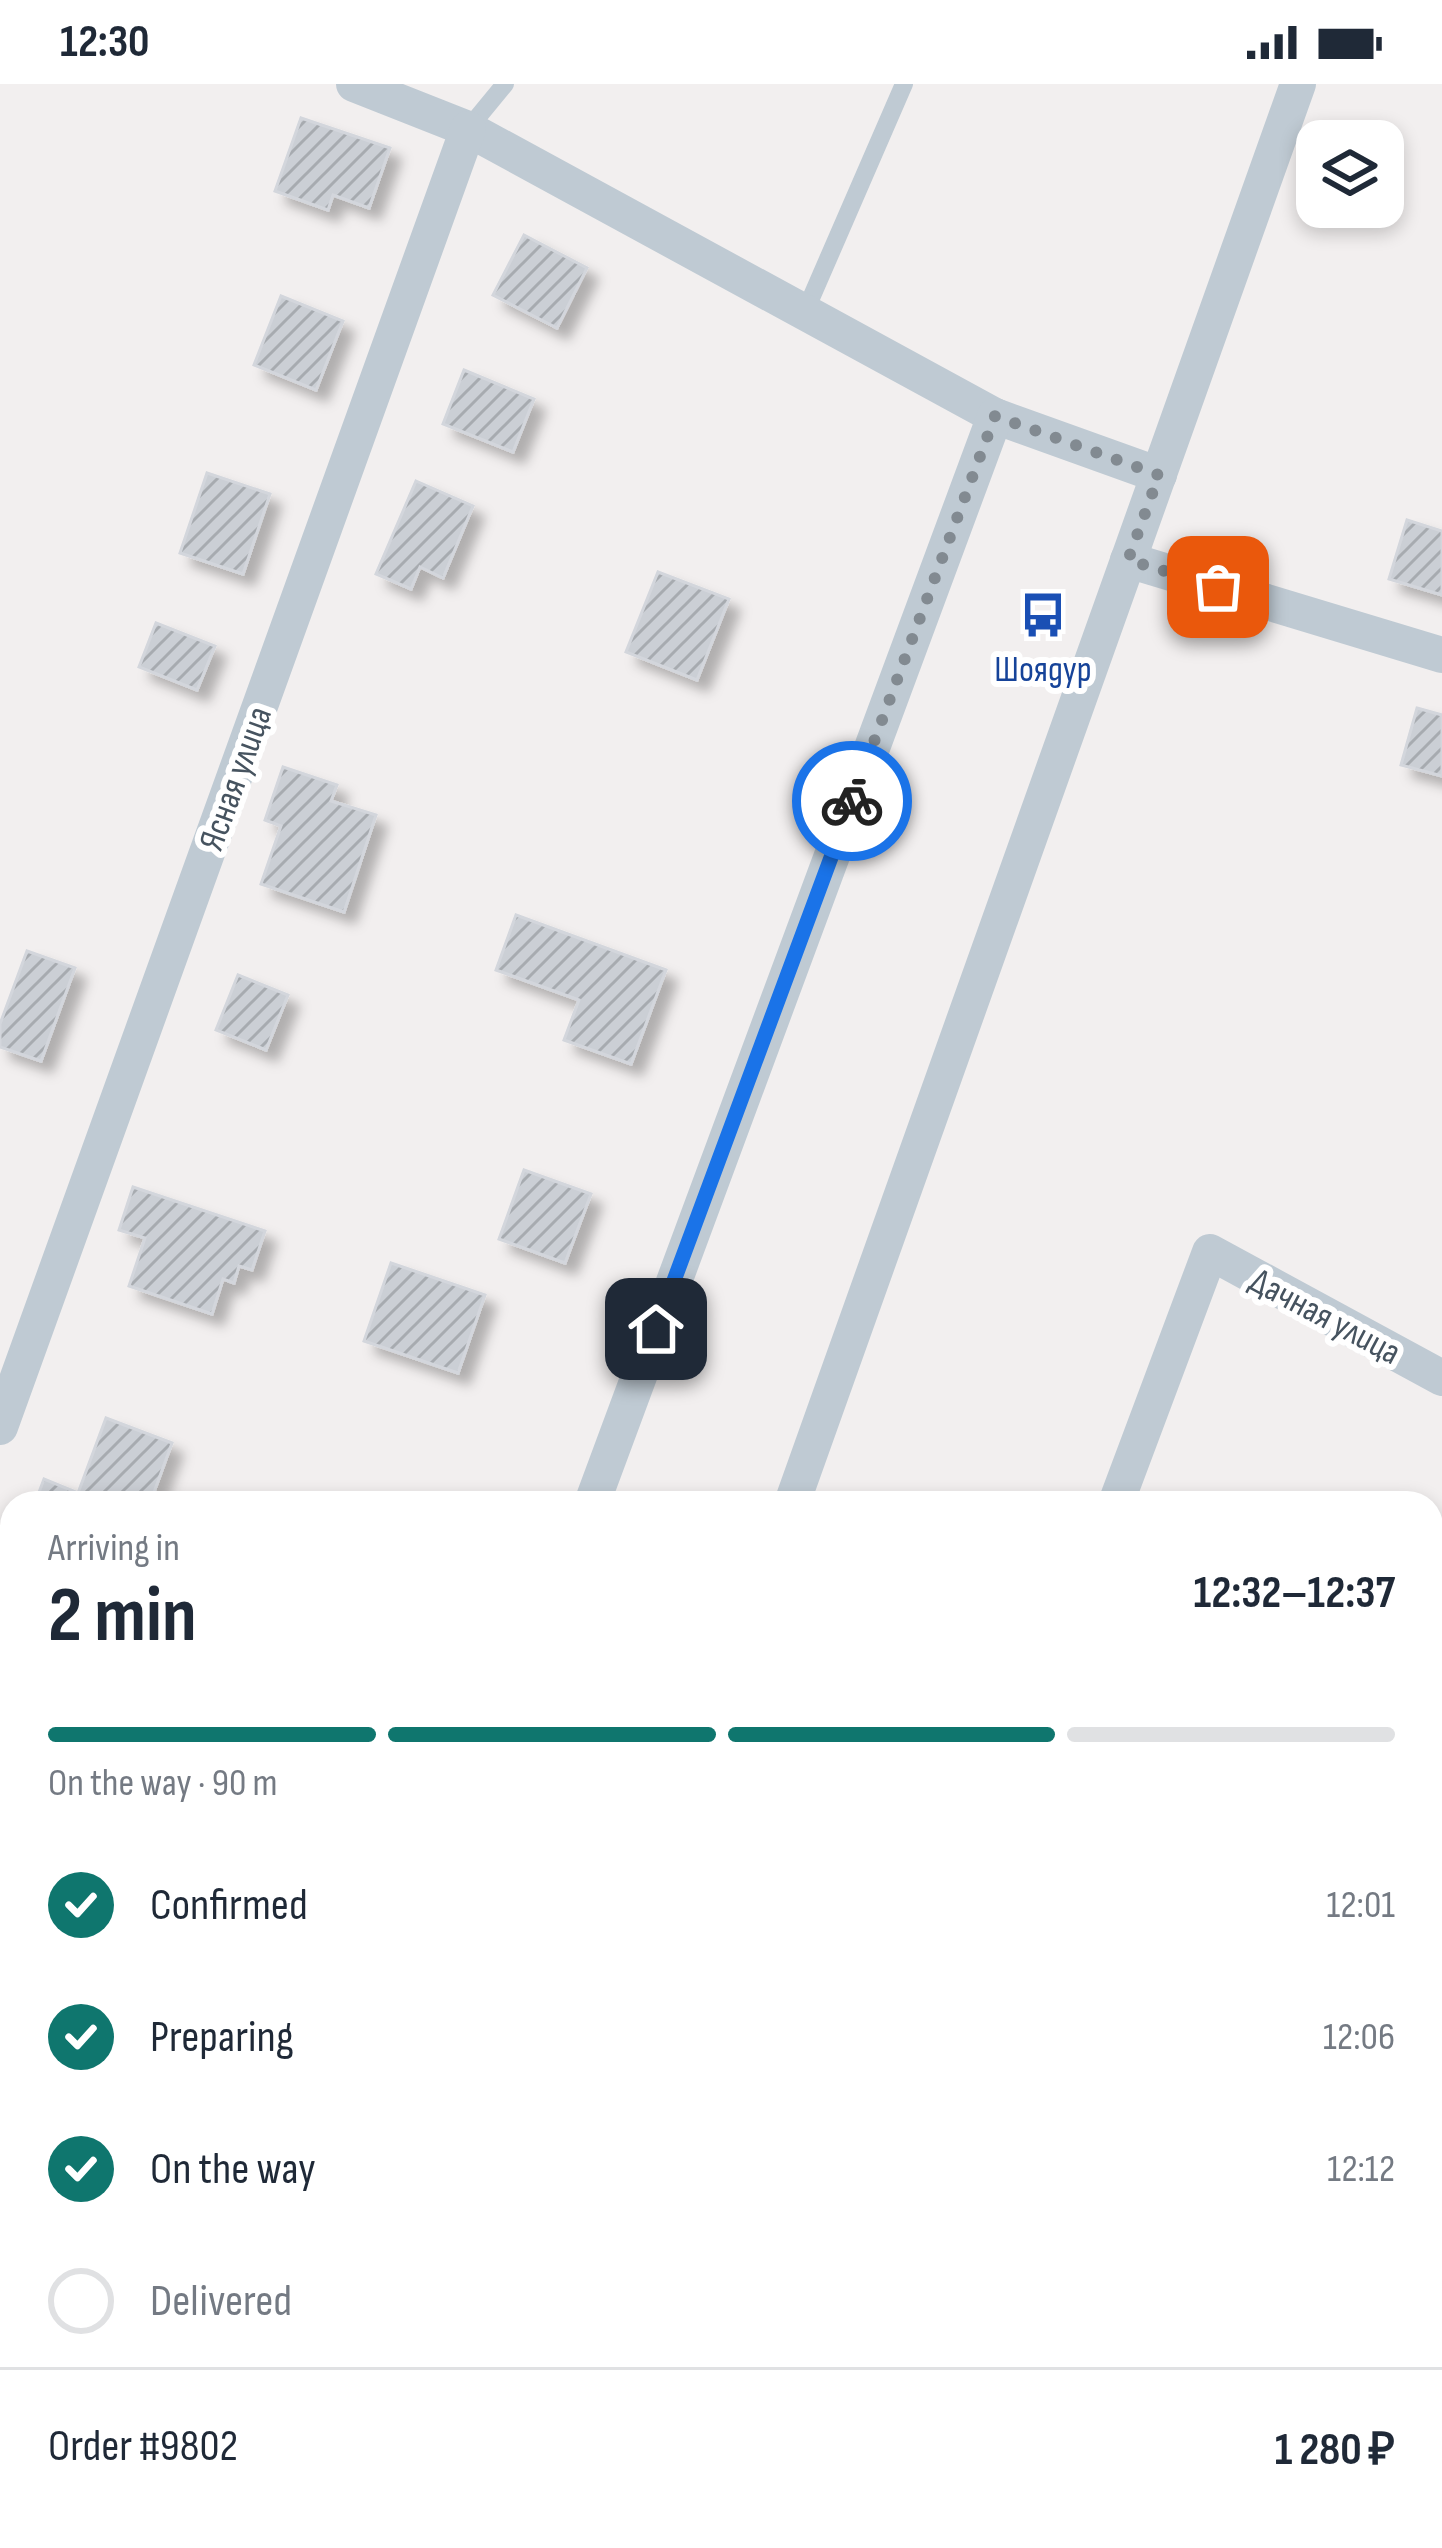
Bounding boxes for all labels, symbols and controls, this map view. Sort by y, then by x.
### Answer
text: 12:30 [60,15,149,70]
map controls [1296,120,1404,228]
button: layers [1296,120,1404,228]
pin [1167,536,1269,638]
icon: bag [1185,554,1251,620]
bus stop icon: Шоядур [1018,590,1068,640]
place label: Шоядур [994,649,1092,692]
street label: Ясная улица [191,701,282,857]
courier [792,741,912,861]
icon: bike [819,768,885,834]
street label: Дачная улица [1242,1260,1408,1375]
pin [605,1278,707,1380]
icon: home [623,1296,689,1362]
text: Arriving in [48,1525,180,1572]
text: 12:32–12:37 [1193,1566,1395,1621]
text: 2 min [48,1570,197,1663]
text: On the way · 90 m [48,1760,278,1807]
icon: check [48,1872,114,1938]
text: Confirmed [150,1878,308,1933]
text: 12:01 [1326,1882,1395,1929]
icon: check [48,2004,114,2070]
text: Preparing [150,2010,294,2065]
text: 12:06 [1323,2014,1395,2061]
icon: check [48,2136,114,2202]
text: On the way [150,2142,316,2197]
text: 12:12 [1327,2146,1395,2193]
text: Delivered [150,2274,292,2329]
text: Order #9802 [48,2419,238,2474]
text: 1 280 ₽ [1275,2423,1395,2478]

